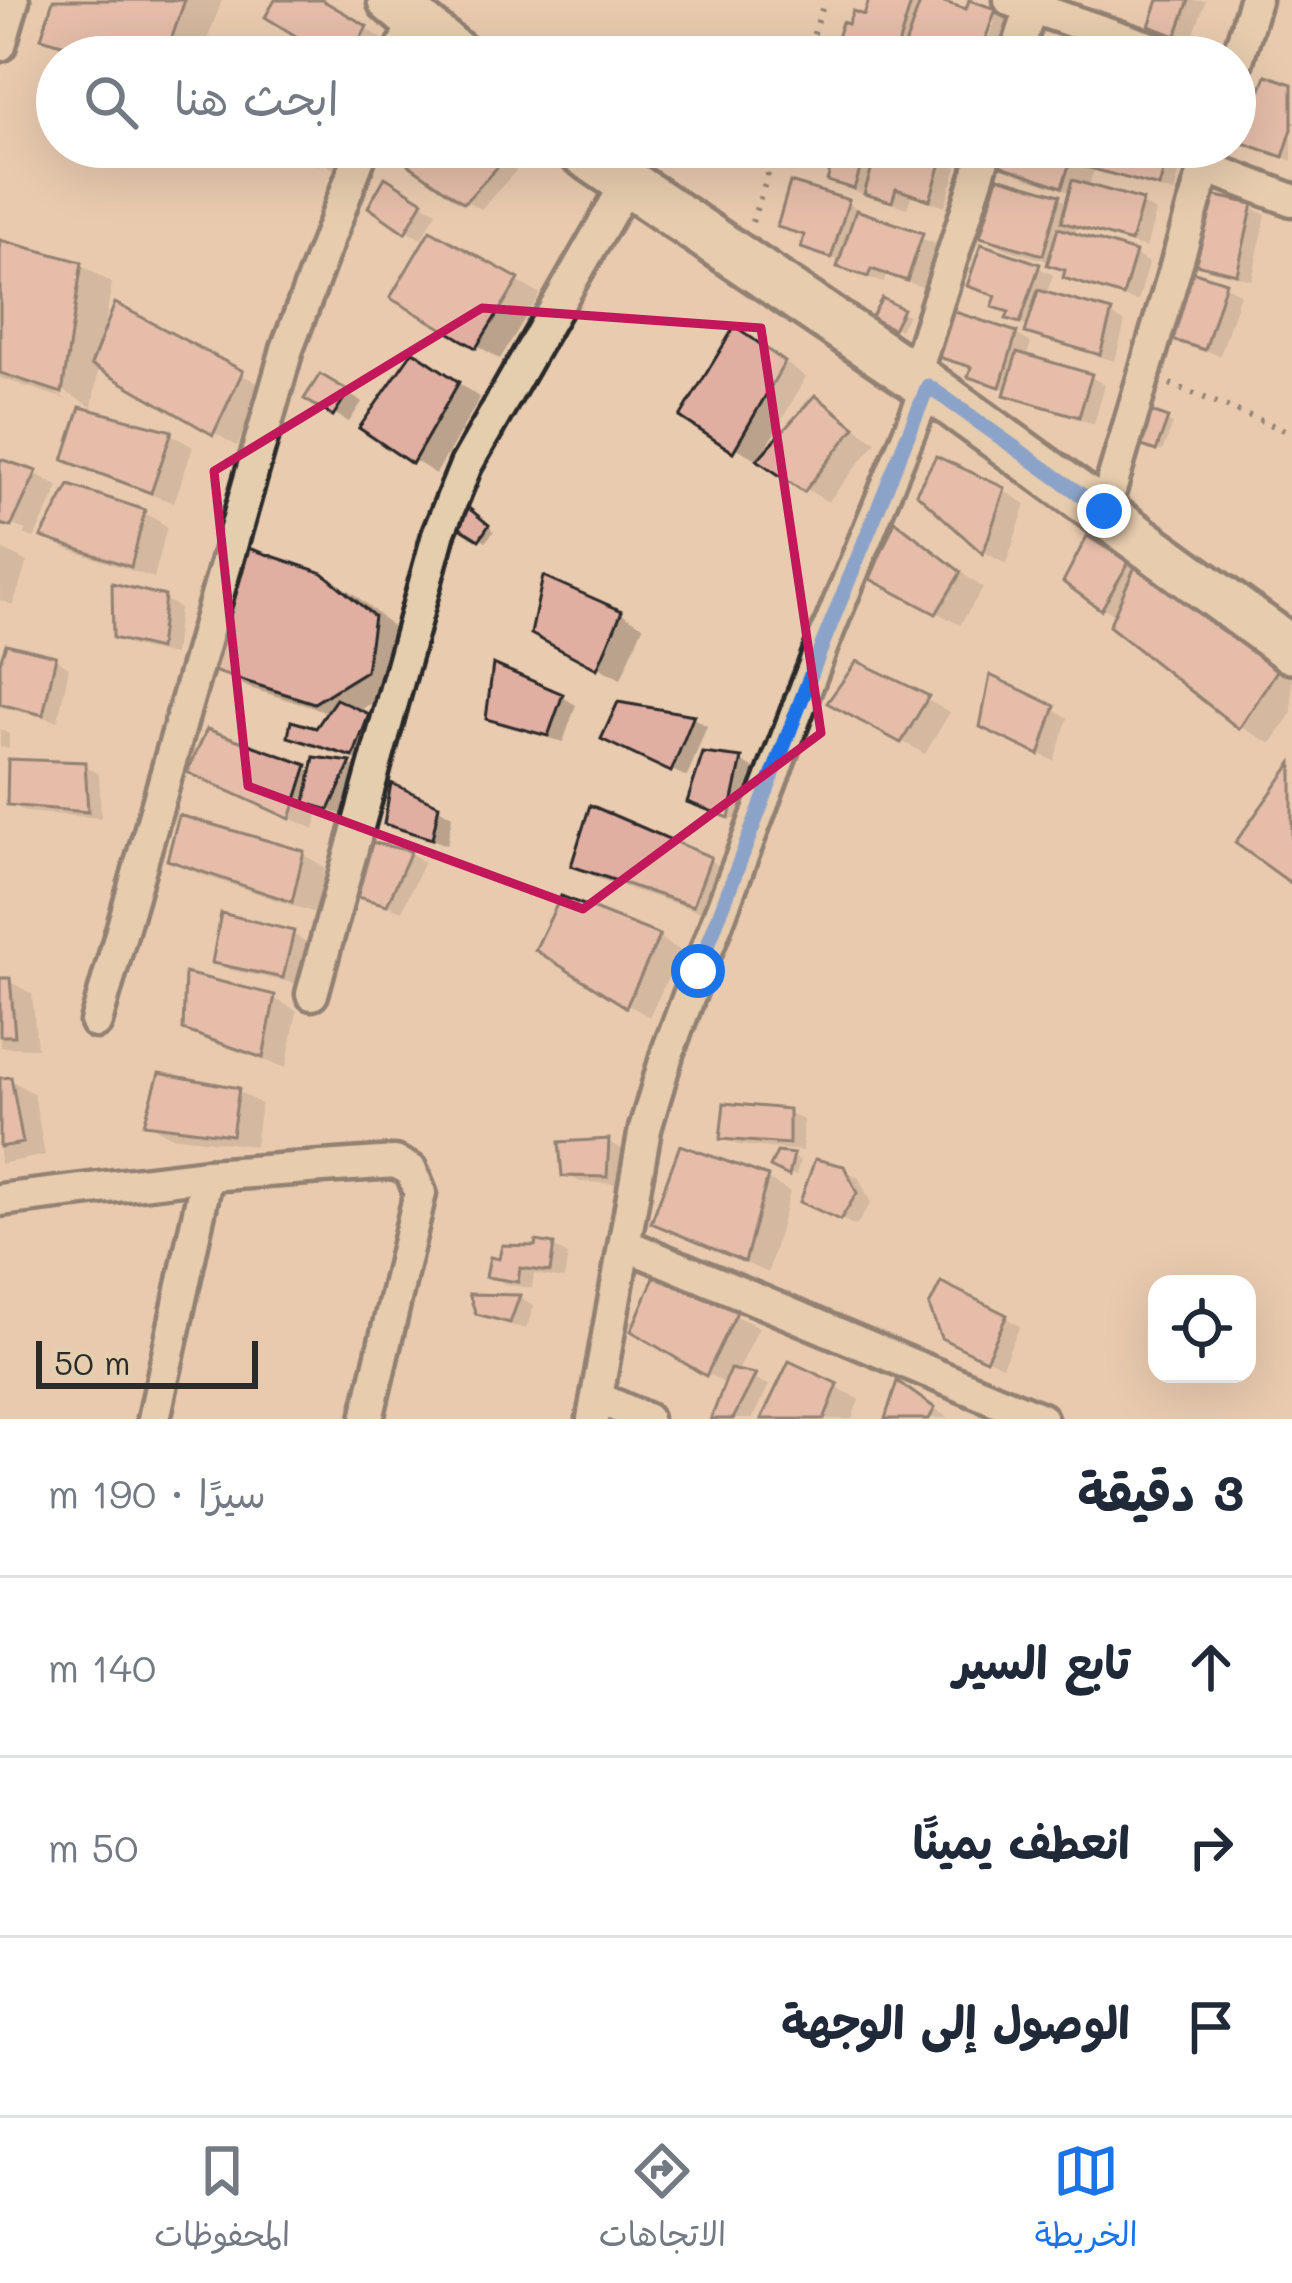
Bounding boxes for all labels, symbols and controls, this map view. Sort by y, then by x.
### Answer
search box [36,36,1256,168]
text: ابحث هنا [174,68,339,126]
icon: search [78,69,144,135]
route end [1077,484,1131,538]
route start [671,944,725,998]
map controls [1148,1275,1256,1383]
button: locate [1148,1275,1256,1383]
scale bar [36,1335,258,1388]
text: 50 m [54,1340,130,1383]
text: 3 دقيقة [1077,1457,1244,1524]
text: سيرًا · 190 m [48,1467,266,1518]
text: تابع السير [953,1632,1130,1690]
icon: ahead [1178,1634,1244,1700]
text: 140 m [48,1641,156,1692]
text: انعطف يمينًا [913,1812,1130,1870]
icon: right [1178,1814,1244,1880]
text: 50 m [48,1821,138,1872]
text: الوصول إلى الوجهة [781,1992,1130,2050]
icon: arrive [1178,1994,1244,2060]
tab: المحفوظات [154,2138,290,2264]
tab: الاتجاهات [599,2138,726,2264]
tab: الخريطة [1035,2138,1138,2264]

